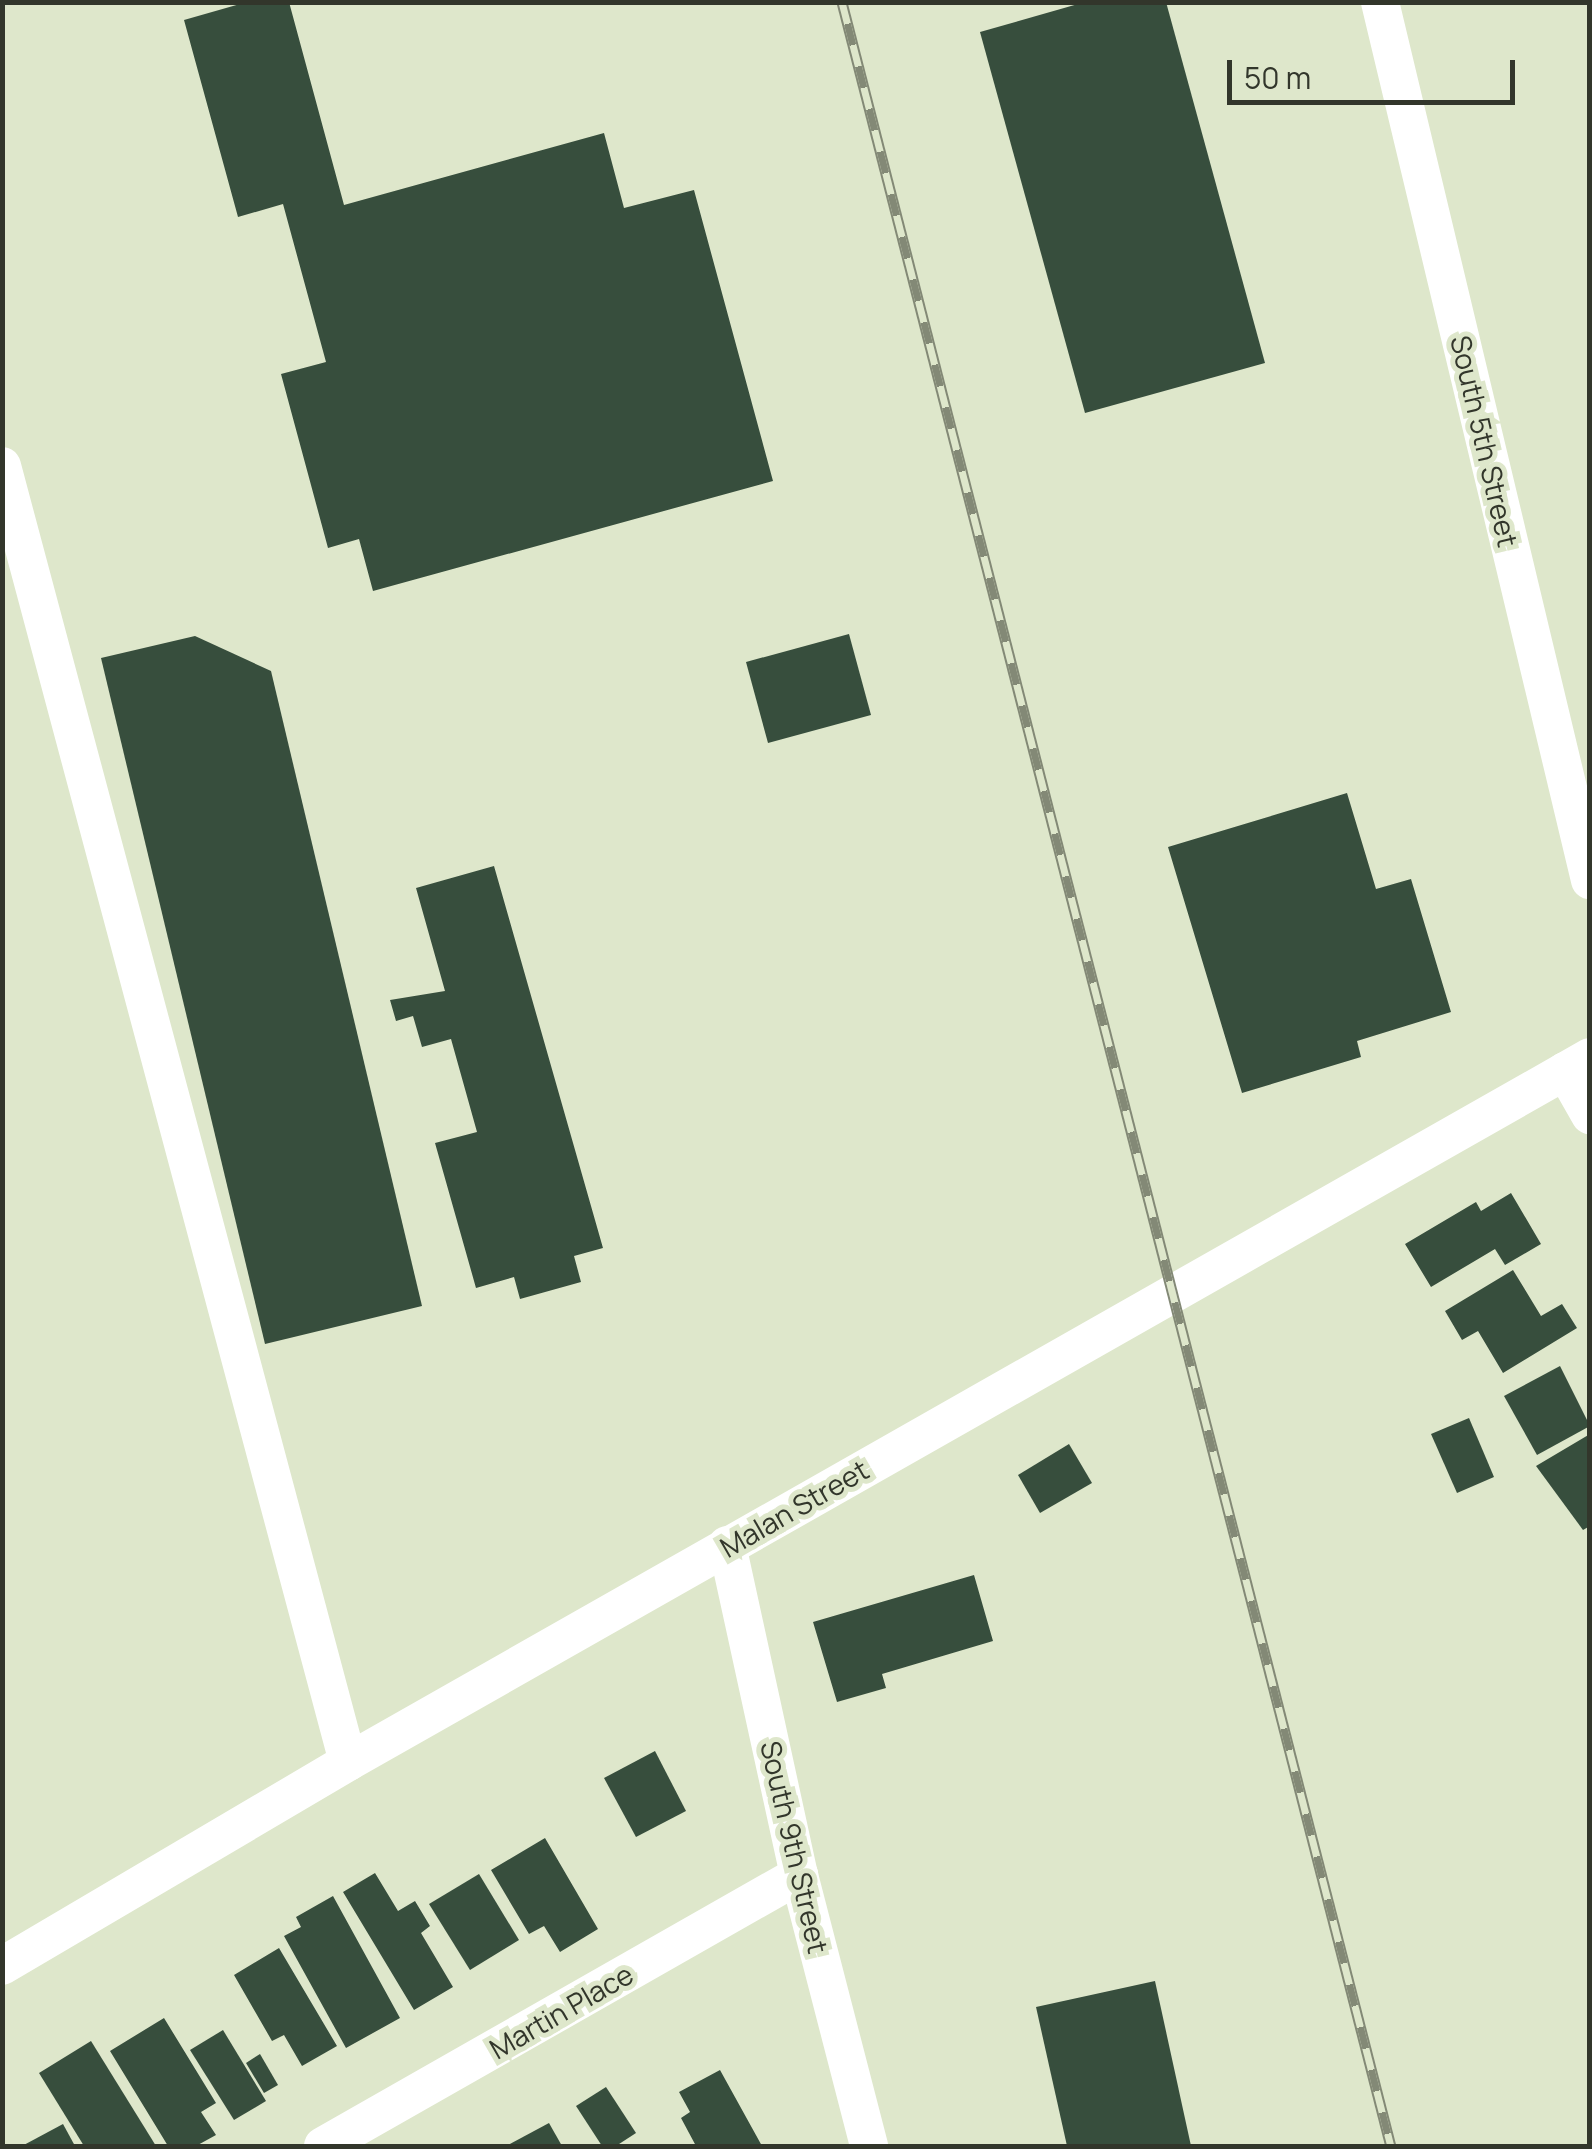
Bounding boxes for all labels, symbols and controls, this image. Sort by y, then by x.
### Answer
scale bar [1232,40,1520,102]
text: 50 m [1244,57,1311,98]
street label: South 5th Street [1444,332,1526,550]
street label: Malan Street [714,1452,874,1564]
street label: South 9th Street [754,1738,836,1956]
street label: Martin Place [483,1957,639,2065]

